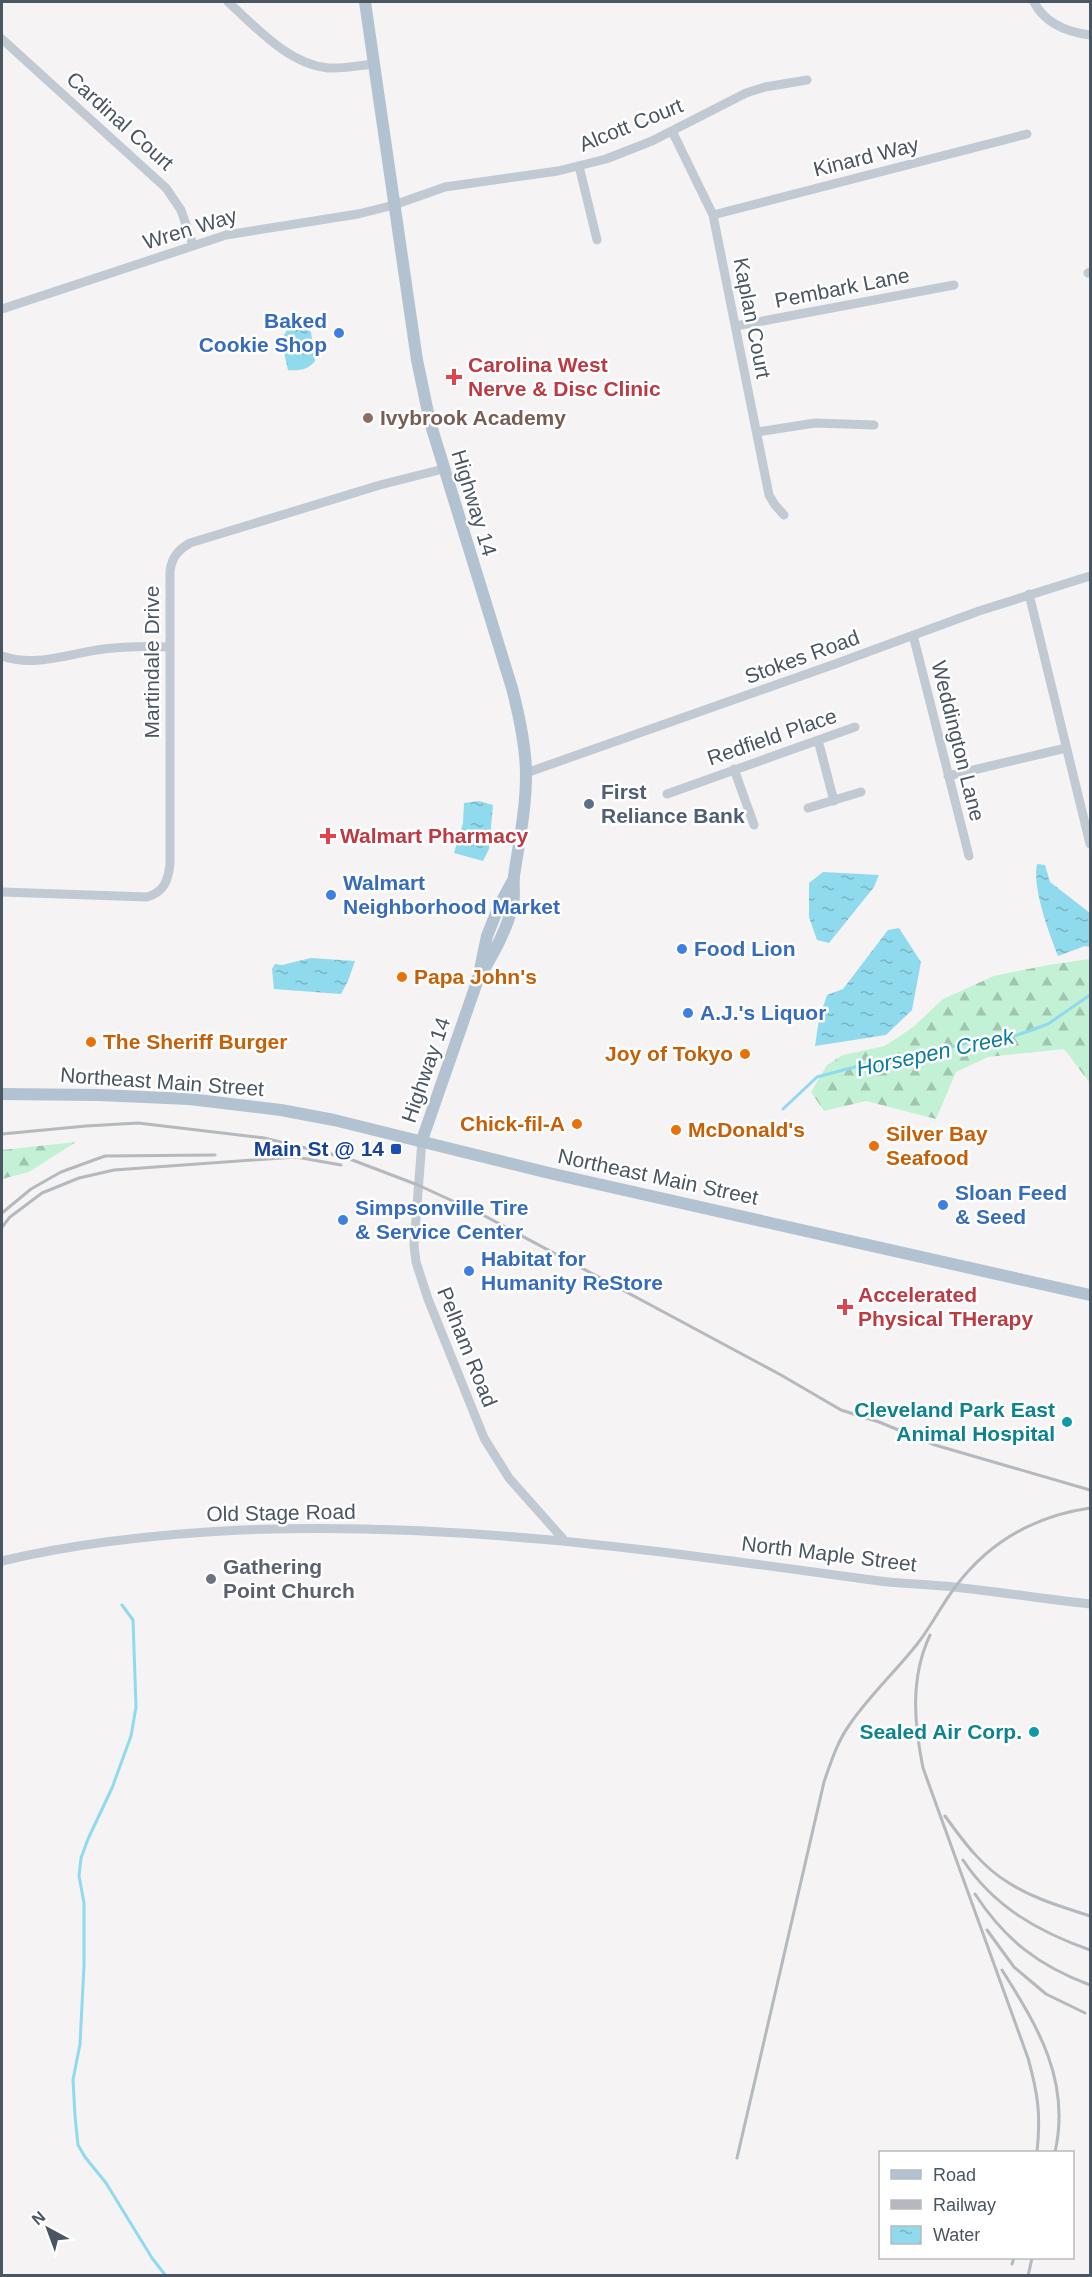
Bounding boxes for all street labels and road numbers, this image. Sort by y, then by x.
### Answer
street label: Cardinal Court [62,67,178,175]
street label: Alcott Court [576,93,686,156]
street label: Kinard Way [811,132,921,181]
street label: Wren Way [140,203,240,254]
street label: Kaplan Court [730,256,776,380]
street label: Pembark Lane [773,263,911,312]
street label: Highway 14 [447,447,502,559]
street label: Martindale Drive [140,586,163,738]
street label: Stokes Road [741,625,862,688]
street label: Weddington Lane [927,658,990,823]
street label: Redfield Place [704,704,840,769]
street label: Highway 14 [397,1014,454,1125]
street label: Northeast Main Street [59,1063,265,1100]
street label: Northeast Main Street [556,1144,761,1209]
street label: Pelham Road [433,1284,502,1410]
street label: Old Stage Road [206,1500,356,1525]
street label: North Maple Street [740,1531,918,1576]

